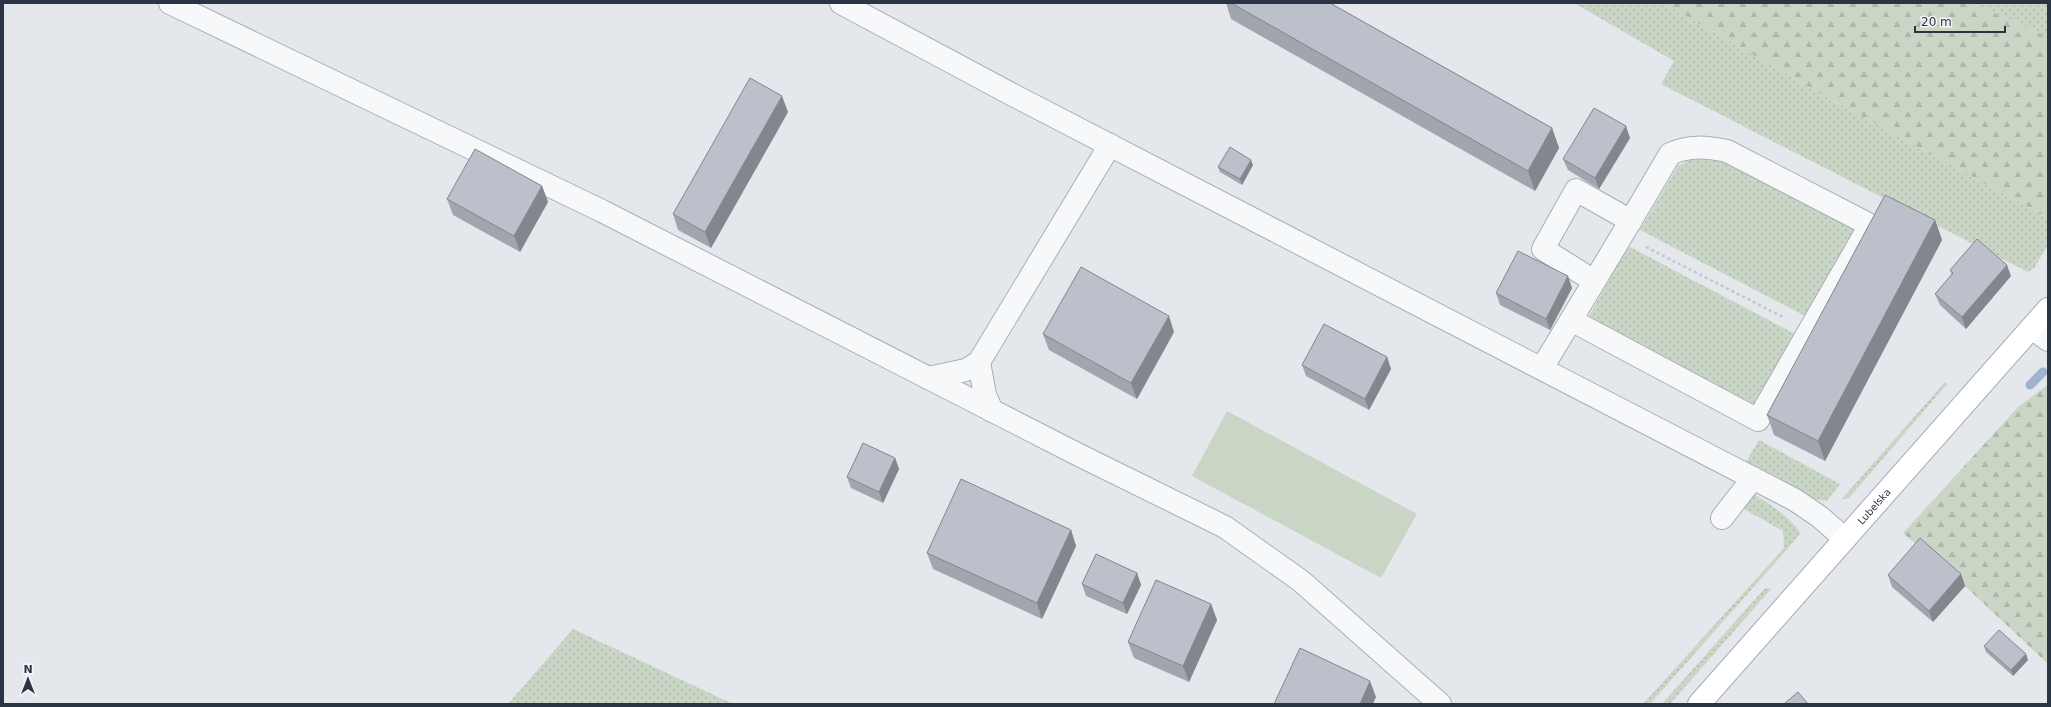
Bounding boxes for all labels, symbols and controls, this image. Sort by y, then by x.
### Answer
scale bar [1915,8,2005,34]
text: 20 m [1921,15,1952,29]
street label: Lubelska [1855,486,1892,526]
north arrow [8,659,48,699]
text: N [23,663,33,676]

